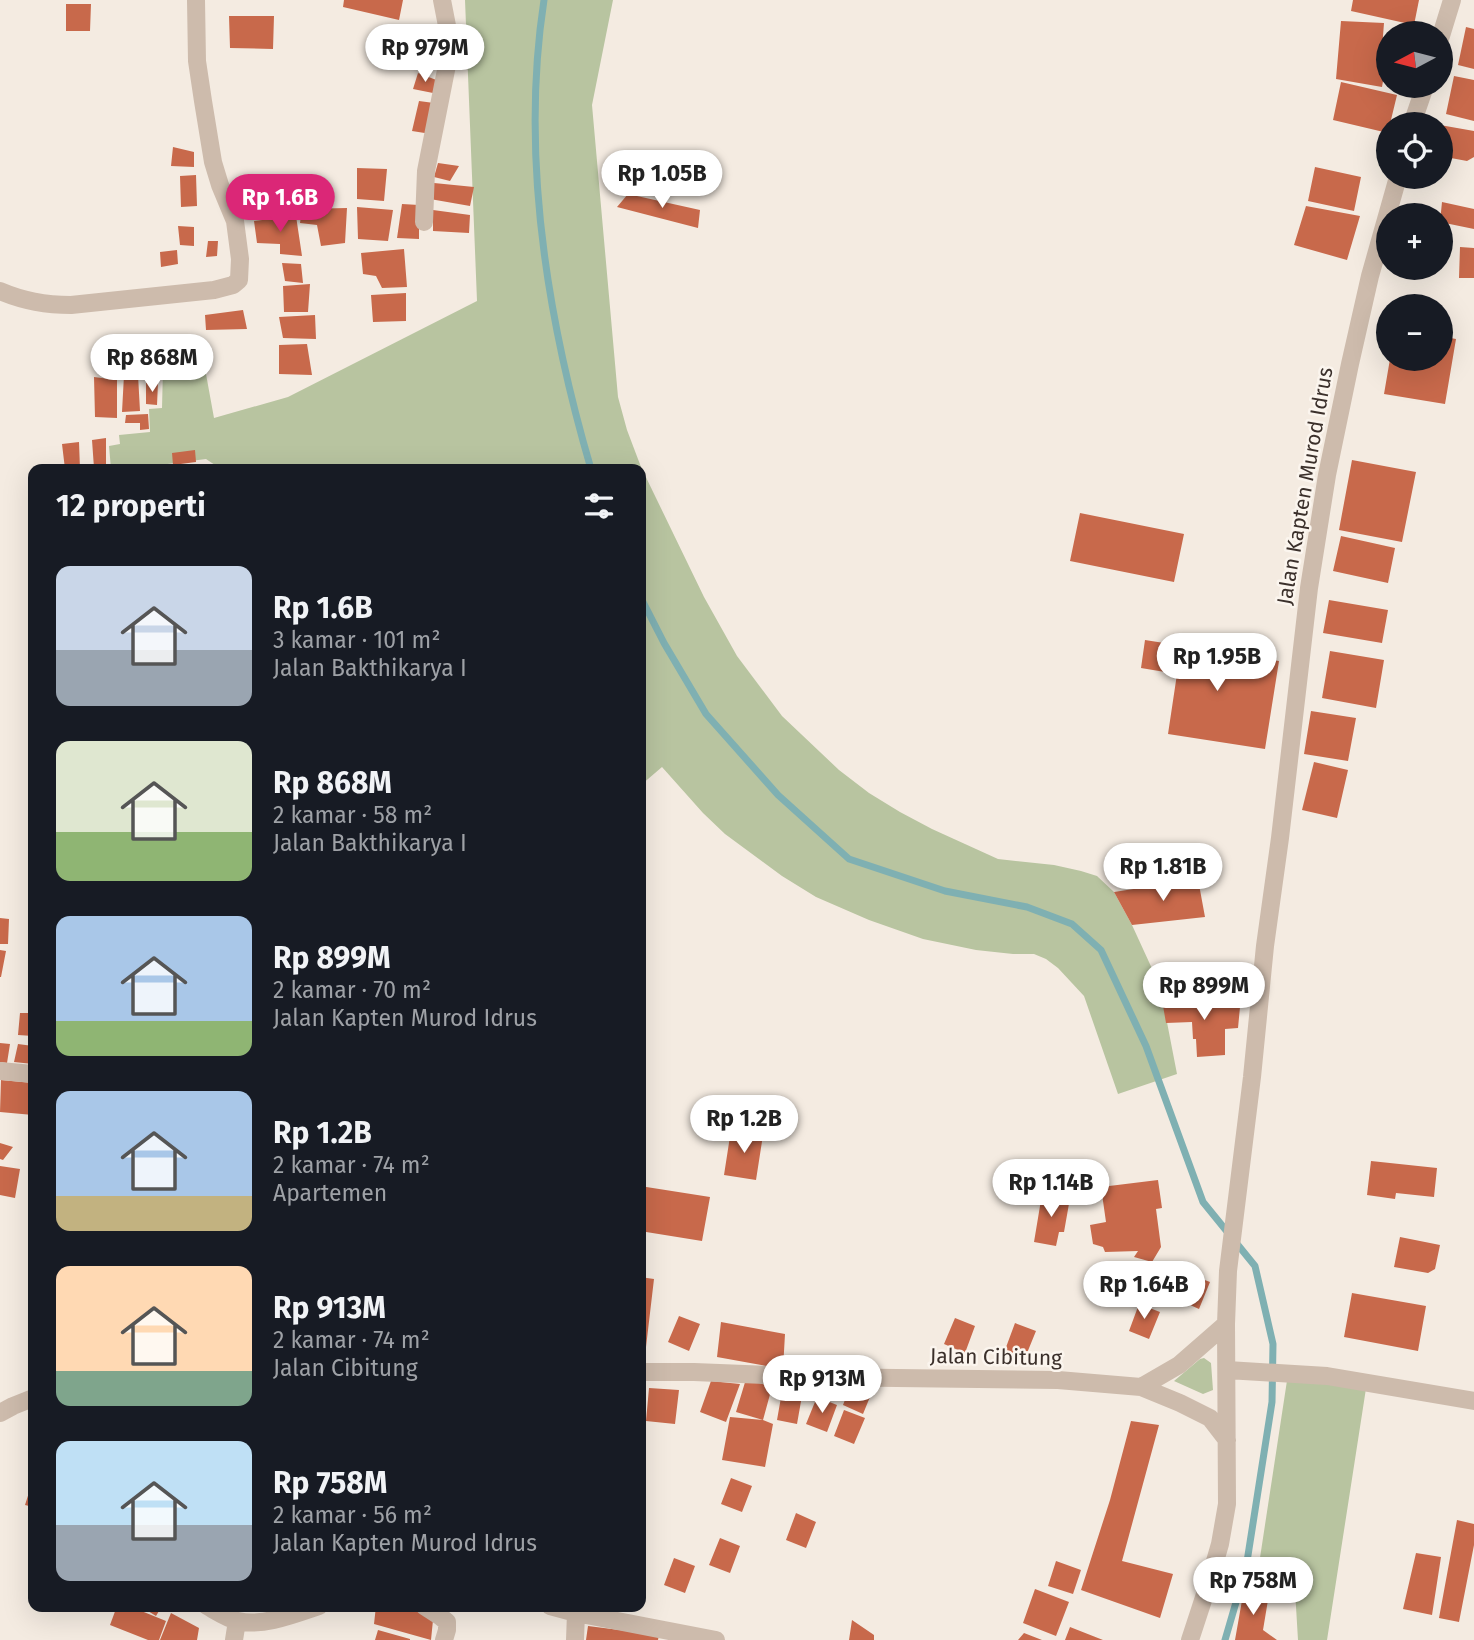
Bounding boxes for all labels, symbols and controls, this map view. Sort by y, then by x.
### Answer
north arrow [1376,21,1452,98]
map controls [1376,21,1453,371]
pin: Rp 979M [360,24,490,84]
text: Rp 979M [381,33,469,61]
button: locate [1376,112,1453,189]
pin: Rp 1.05B [590,150,734,210]
text: Rp 1.05B [617,159,707,187]
pin: Rp 1.6B [215,174,345,234]
text: Rp 1.6B [242,183,318,211]
button: + [1376,203,1453,280]
button: − [1376,294,1453,371]
pin: Rp 868M [87,334,217,394]
text: Rp 868M [106,343,198,371]
street label: Jalan Kapten Murod Idrus [1271,365,1339,607]
icon: filters [580,487,618,525]
text: 12 properti [56,488,206,524]
text: Rp 1.6B [273,590,373,626]
icon: home [112,594,196,678]
text: 3 kamar · 101 m² [273,626,440,654]
pin: Rp 1.95B [1145,634,1289,693]
text: Rp 1.95B [1173,642,1261,670]
text: Jalan Bakthikarya I [273,654,467,682]
text: Rp 868M [273,765,392,801]
icon: home [112,769,196,853]
text: 2 kamar · 58 m² [273,801,432,829]
text: Jalan Bakthikarya I [273,829,467,857]
pin: Rp 1.81B [1091,844,1235,903]
text: Rp 1.81B [1119,852,1207,880]
text: Rp 899M [273,940,391,976]
icon: home [112,944,196,1028]
pin: Rp 899M [1139,962,1269,1022]
text: Rp 899M [1159,971,1249,999]
text: 2 kamar · 70 m² [273,976,431,1004]
text: Jalan Kapten Murod Idrus [273,1004,537,1032]
pin: Rp 1.2B [679,1096,809,1155]
text: Rp 1.2B [706,1104,782,1132]
text: Rp 1.2B [273,1115,372,1151]
icon: home [112,1119,196,1203]
text: 2 kamar · 74 m² [273,1151,430,1179]
pin: Rp 1.14B [979,1160,1123,1219]
text: Rp 1.14B [1008,1168,1094,1196]
text: Apartemen [273,1179,387,1207]
pin: Rp 1.64B [1072,1262,1216,1321]
text: Rp 1.64B [1099,1270,1189,1298]
text: Rp 913M [273,1290,386,1326]
icon: home [112,1294,196,1378]
text: 2 kamar · 74 m² [273,1326,430,1354]
street label: Jalan Cibitung [930,1343,1062,1371]
text: Jalan Cibitung [273,1354,418,1382]
pin: Rp 913M [757,1356,887,1415]
text: Rp 913M [779,1364,865,1392]
text: Rp 758M [273,1465,387,1501]
icon: home [112,1469,196,1553]
text: 2 kamar · 56 m² [273,1501,432,1529]
text: Jalan Kapten Murod Idrus [273,1529,537,1557]
pin: Rp 758M [1188,1558,1318,1617]
text: Rp 758M [1209,1566,1297,1594]

